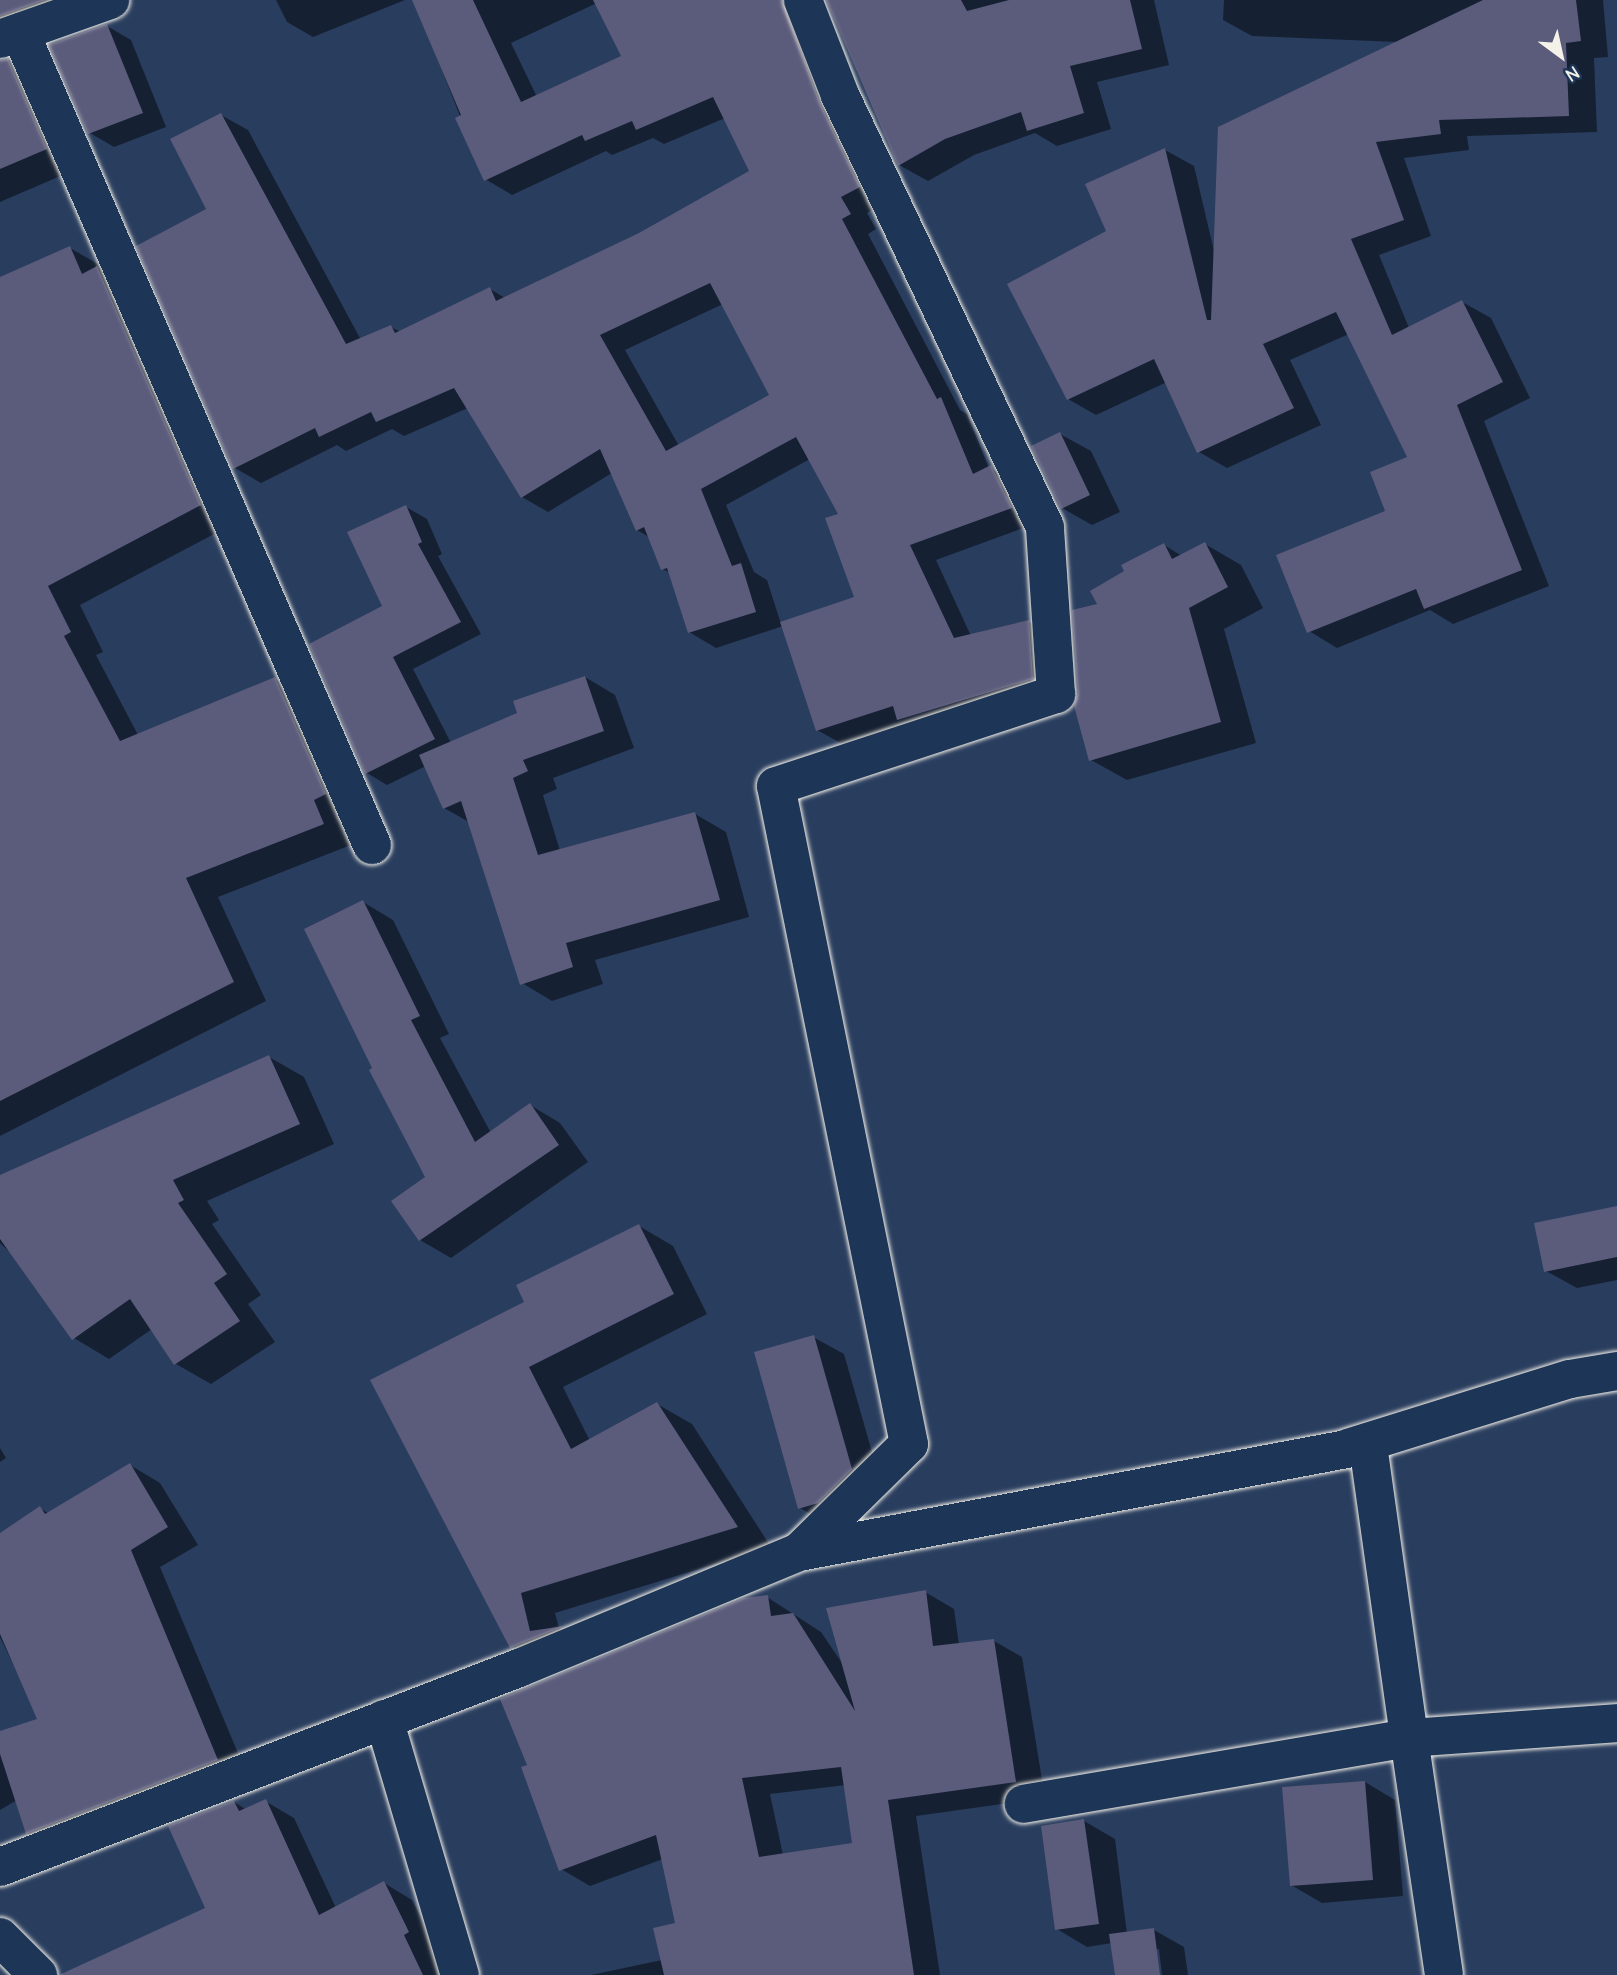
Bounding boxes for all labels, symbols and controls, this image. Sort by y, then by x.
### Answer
north arrow [1526,21,1596,91]
text: N [1561,61,1584,86]

